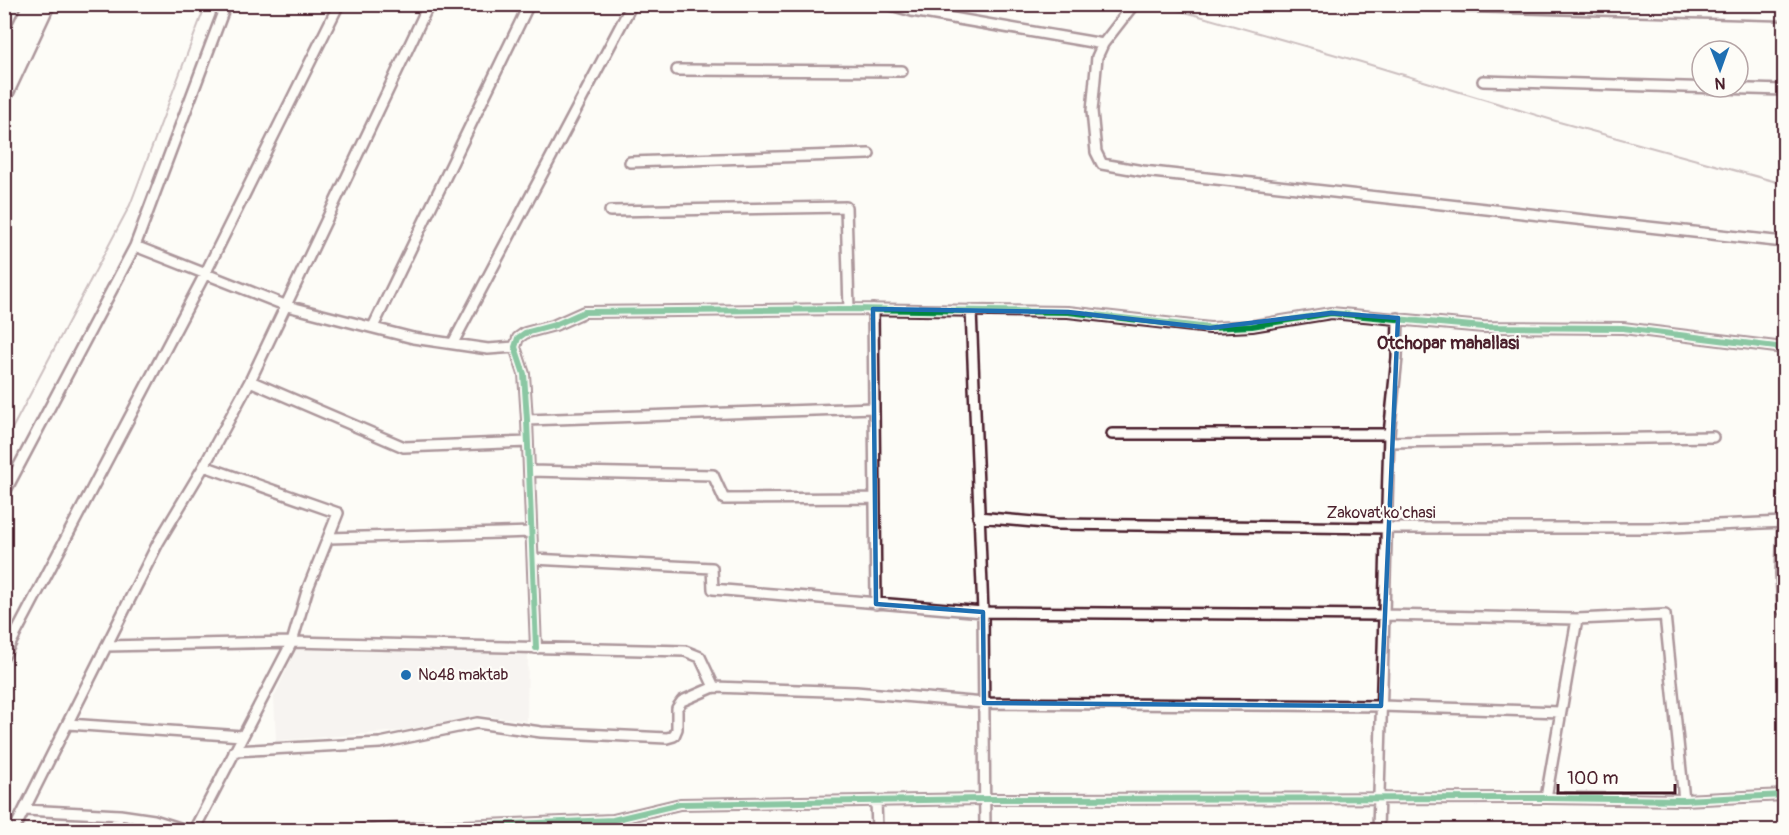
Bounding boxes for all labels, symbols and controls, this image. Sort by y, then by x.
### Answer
north arrow [1690,39,1750,99]
text: N [1714,73,1726,93]
district label: Otchopar mahallasi [1377,332,1519,355]
street label: Zakovat ko'chasi [1326,503,1436,523]
place label: №48 maktab [418,665,508,685]
marker: №48 maktab [399,668,413,682]
scale bar [1558,757,1675,795]
text: 100 m [1567,767,1619,790]

